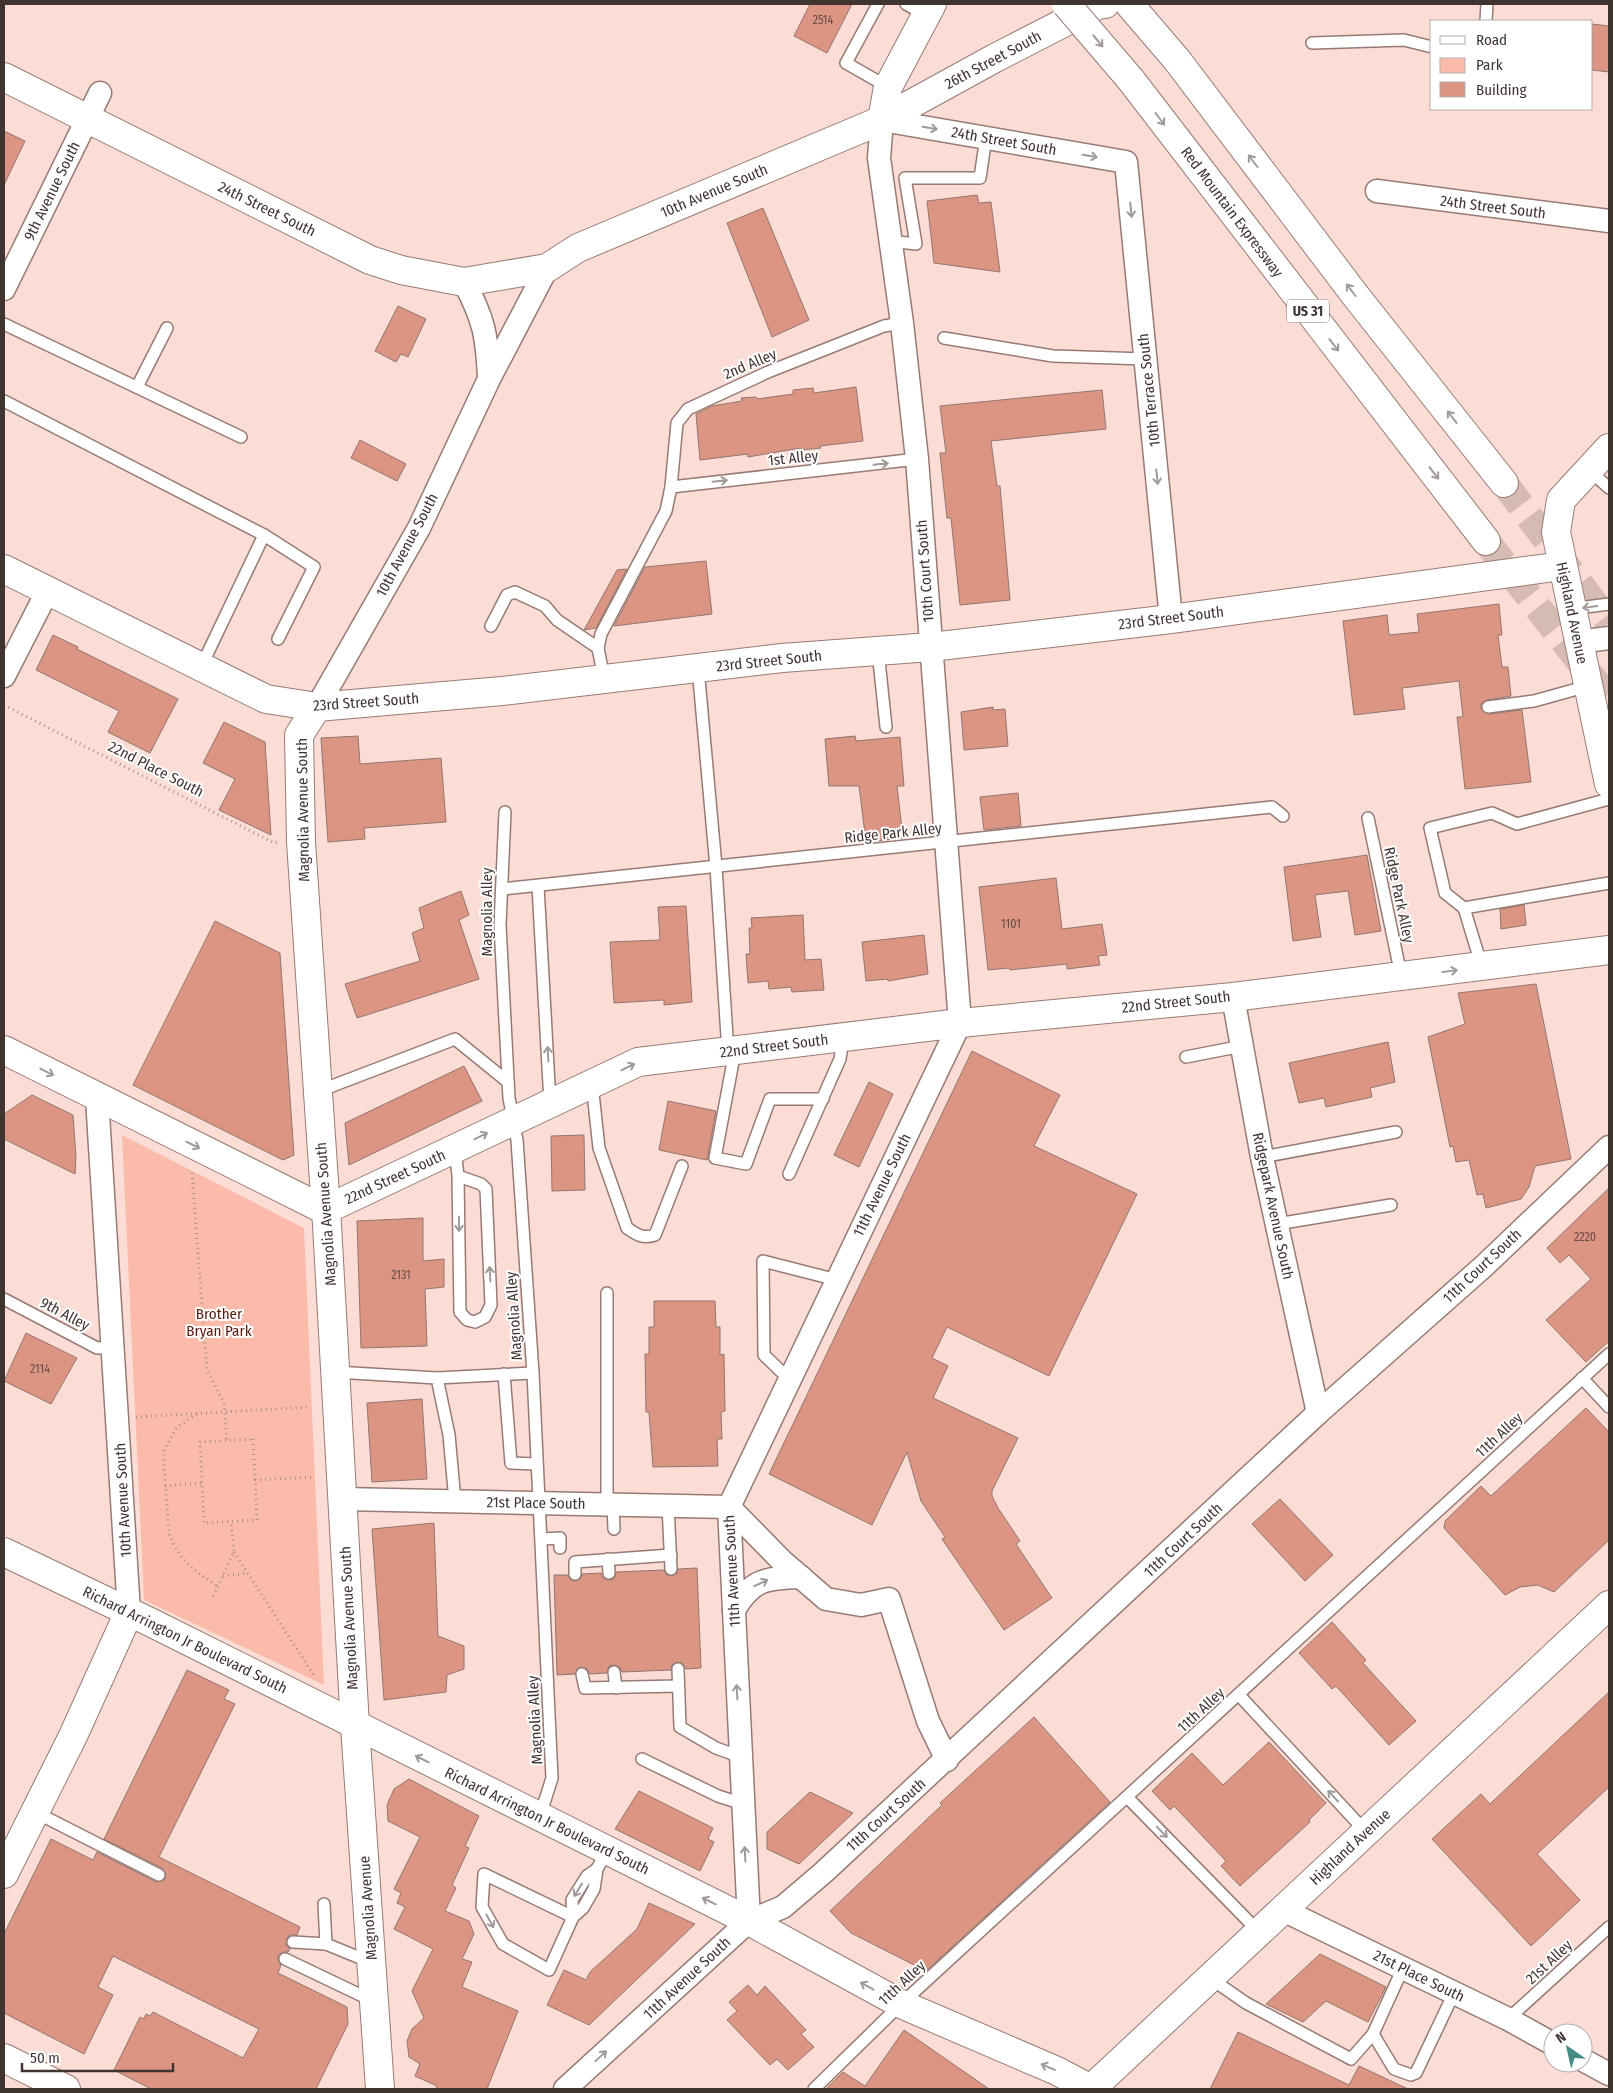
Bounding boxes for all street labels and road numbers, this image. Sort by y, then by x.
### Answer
street label: 26th Street South [942,27,1044,93]
street label: 24th Street South [950,123,1058,159]
street label: 9th Avenue South [20,138,84,244]
street label: Red Mountain Expressway [1177,143,1287,281]
street label: 10th Avenue South [658,160,770,222]
street label: 24th Street South [215,178,319,240]
street label: 24th Street South [1439,192,1547,222]
road number: US 31 [1287,300,1329,322]
street label: 10th Terrace South [1134,332,1164,448]
street label: 2nd Alley [721,345,780,383]
street label: 1st Alley [767,446,819,470]
street label: 10th Avenue South [372,490,442,600]
street label: 10th Court South [912,519,938,623]
street label: Highland Avenue [1552,560,1592,666]
street label: 23rd Street South [1117,603,1225,633]
street label: 23rd Street South [715,647,823,675]
street label: 23rd Street South [312,689,420,715]
street label: 22nd Place South [105,737,207,801]
street label: Magnolia Avenue South [293,738,313,882]
street label: Ridge Park Alley [843,819,943,847]
street label: Ridge Park Alley [1380,845,1418,945]
street label: Magnolia Alley [478,867,496,957]
street label: 22nd Street South [1121,987,1231,1017]
street label: 22nd Street South [719,1030,829,1062]
street label: 11th Avenue South [849,1131,915,1239]
street label: Ridgepark Avenue South [1249,1131,1297,1281]
street label: Magnolia Avenue South [312,1142,340,1286]
street label: 22nd Street South [342,1146,448,1208]
street label: 11th Court South [1439,1225,1525,1307]
street label: Magnolia Alley [502,1271,526,1361]
street label: 9th Alley [37,1294,93,1335]
street label: 11th Alley [1472,1409,1526,1461]
street label: 10th Avenue South [111,1442,135,1558]
street label: 21st Place South [486,1493,586,1513]
street label: 11th Court South [1140,1499,1226,1581]
street label: 11th Avenue South [720,1514,744,1628]
street label: Magnolia Avenue South [336,1546,362,1690]
street label: Richard Arrington Jr Boulevard South [80,1583,290,1697]
street label: Magnolia Alley [524,1675,546,1765]
street label: 11th Alley [1174,1684,1228,1736]
street label: Richard Arrington Jr Boulevard South [442,1764,652,1878]
street label: 11th Court South [843,1775,929,1855]
street label: Highland Avenue [1306,1805,1394,1889]
street label: Magnolia Avenue [355,1855,381,1961]
street label: 11th Avenue South [640,1933,734,2023]
street label: 21st Alley [1522,1936,1576,1988]
street label: 21st Place South [1371,1946,1467,2006]
street label: 11th Alley [875,1957,929,2009]

